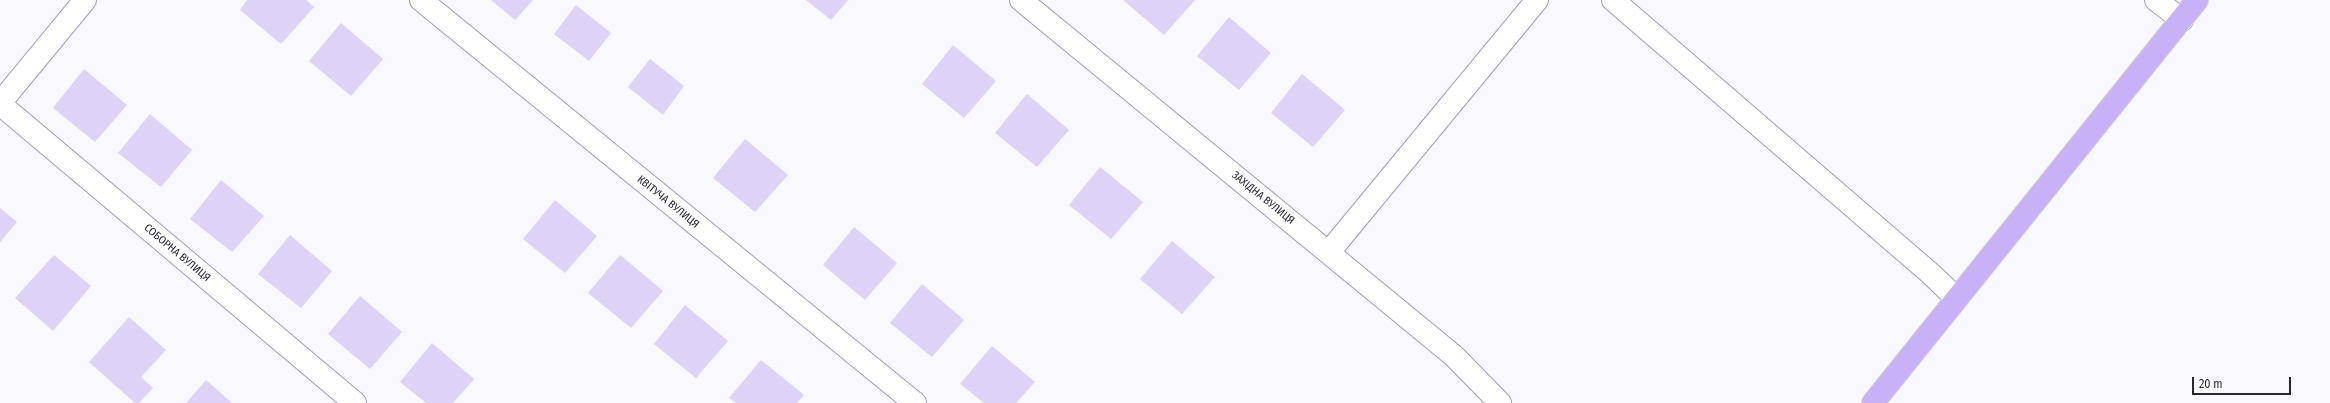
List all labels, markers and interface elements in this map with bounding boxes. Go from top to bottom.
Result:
street label: ЗАХІДНА ВУЛИЦЯ [1229,169,1297,227]
street label: КВІТУЧА ВУЛИЦЯ [634,173,702,231]
street label: СОБОРНА ВУЛИЦЯ [141,221,213,285]
scale bar [2194,369,2293,395]
text: 20 m [2199,377,2223,391]

